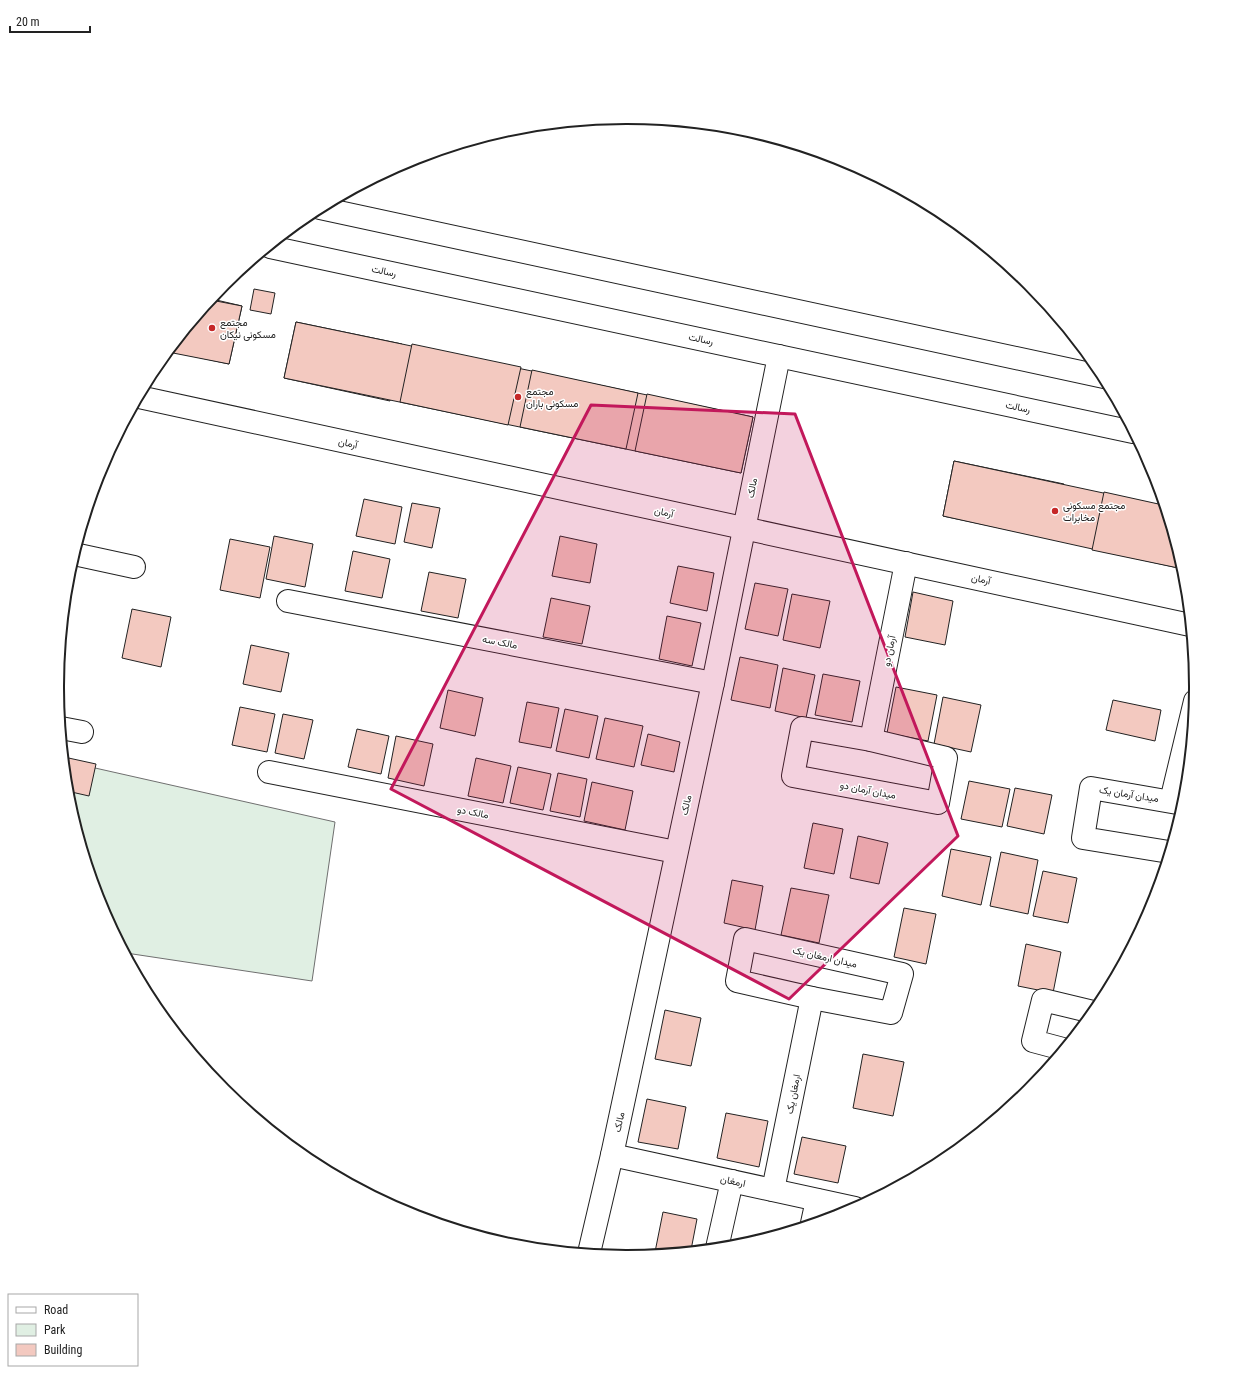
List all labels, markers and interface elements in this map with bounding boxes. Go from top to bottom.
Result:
scale bar [10,8,90,34]
text: 20 m [16,15,40,29]
street label: رسالت [370,263,398,280]
place label: مجتمع مسکونی نیکان [220,317,276,341]
marker: مجتمع مسکونی نیکان [207,323,217,333]
street label: رسالت [687,331,715,348]
place label: مجتمع مسکونی باران [526,386,578,410]
marker: مجتمع مسکونی باران [513,392,523,402]
street label: رسالت [1004,399,1032,416]
street label: آرمان [337,436,359,452]
street label: مالک [745,477,759,499]
place label: مجتمع مسکونی مخابرات [1063,500,1125,524]
street label: آرمان [653,505,675,521]
marker: مجتمع مسکونی مخابرات [1050,506,1060,516]
street label: آرمان [970,572,992,588]
street label: مالک سه [481,633,519,651]
street label: آرمان دو [881,634,898,668]
street label: میدان آرمان دو [839,779,897,802]
street label: میدان آرمان یک [1098,784,1160,805]
street label: مالک [679,794,693,816]
street label: مالک دو [456,804,490,821]
street label: میدان ارمغان یک [791,944,858,971]
street label: ارمغان یک [784,1073,803,1115]
street label: مالک [612,1111,626,1133]
street label: ارمغان [719,1173,747,1190]
legend [8,1294,138,1366]
text: Road [44,1303,68,1317]
text: Park [44,1323,66,1337]
text: Building [44,1343,82,1357]

